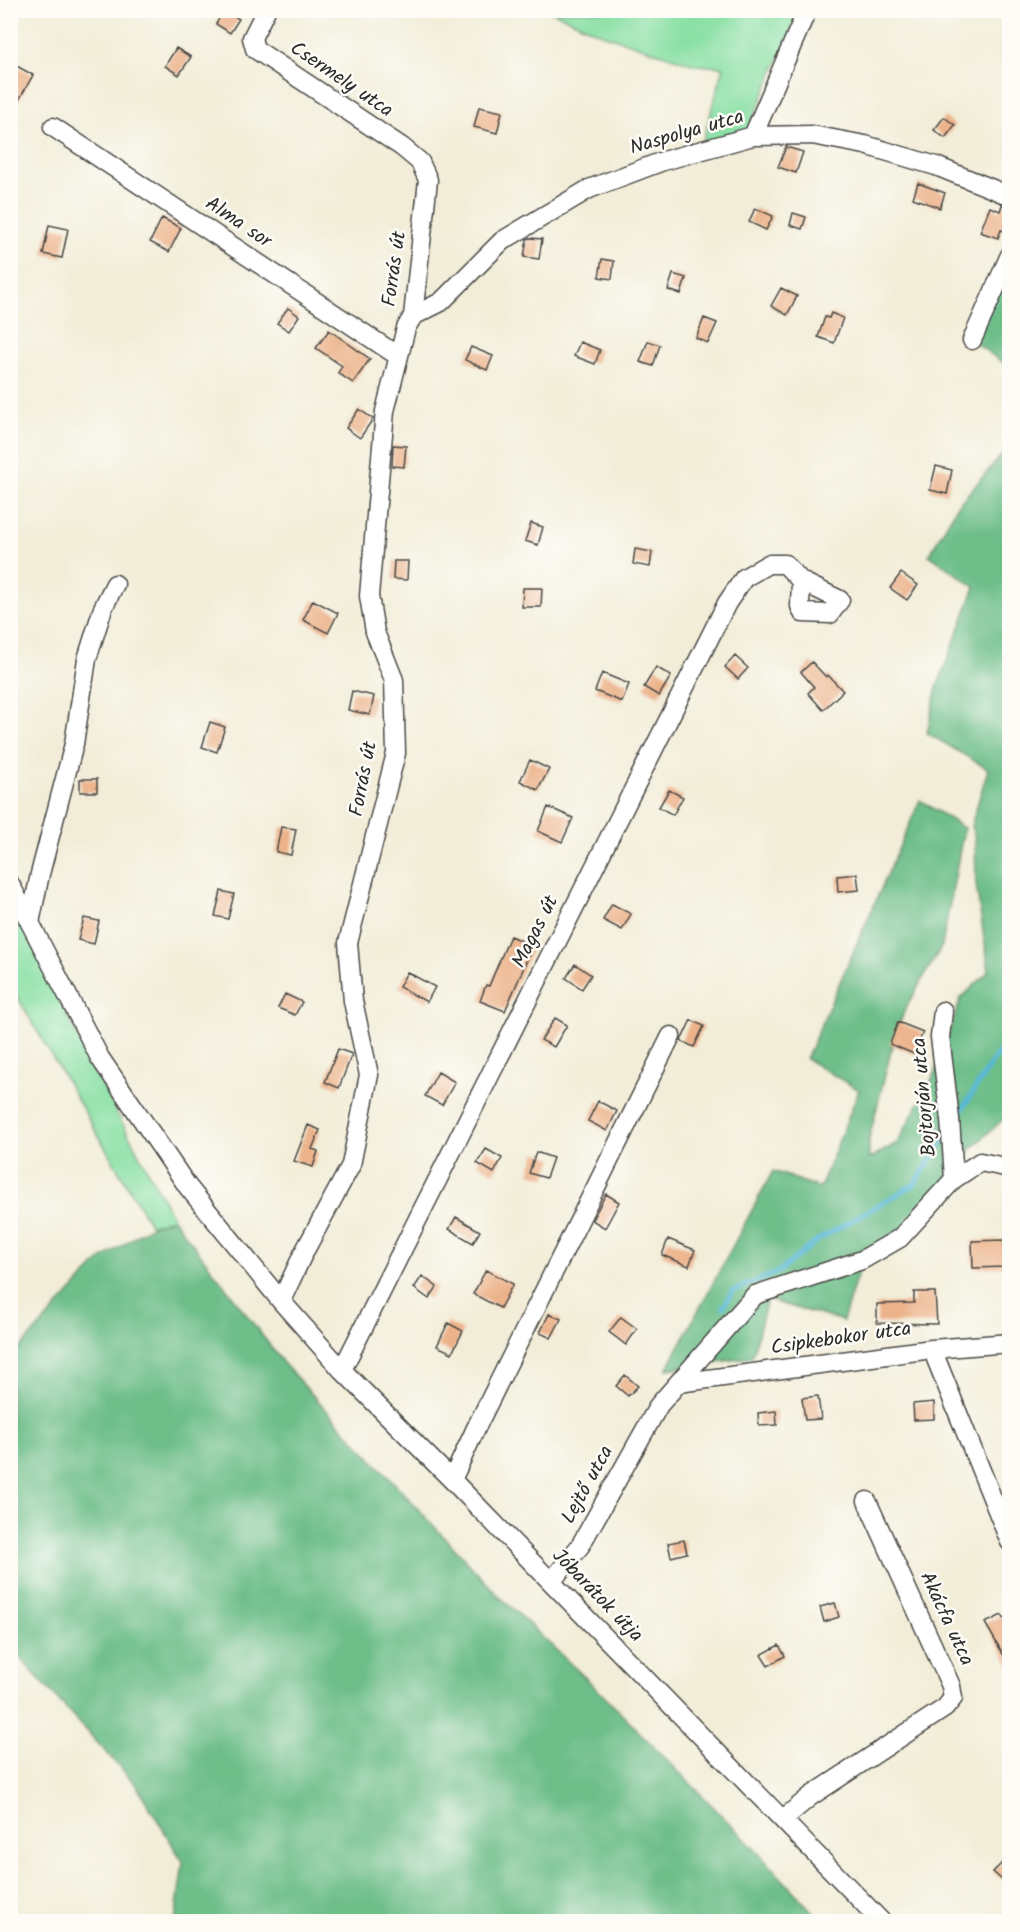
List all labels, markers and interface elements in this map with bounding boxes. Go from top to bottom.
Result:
street label: Csermely utca [283,33,399,127]
street label: Naspolya utca [626,101,748,165]
street label: Alma sor [198,189,279,258]
street label: Forrás út [374,229,416,309]
street label: Forrás út [341,738,387,819]
street label: Magas út [504,890,568,974]
street label: Bojtorján utca [904,1036,946,1158]
street label: Csipkebokor utca [769,1313,913,1365]
street label: Lejtő utca [553,1440,623,1530]
street label: Jóbarátok útja [544,1542,650,1650]
street label: Akácfa utca [910,1567,982,1671]

